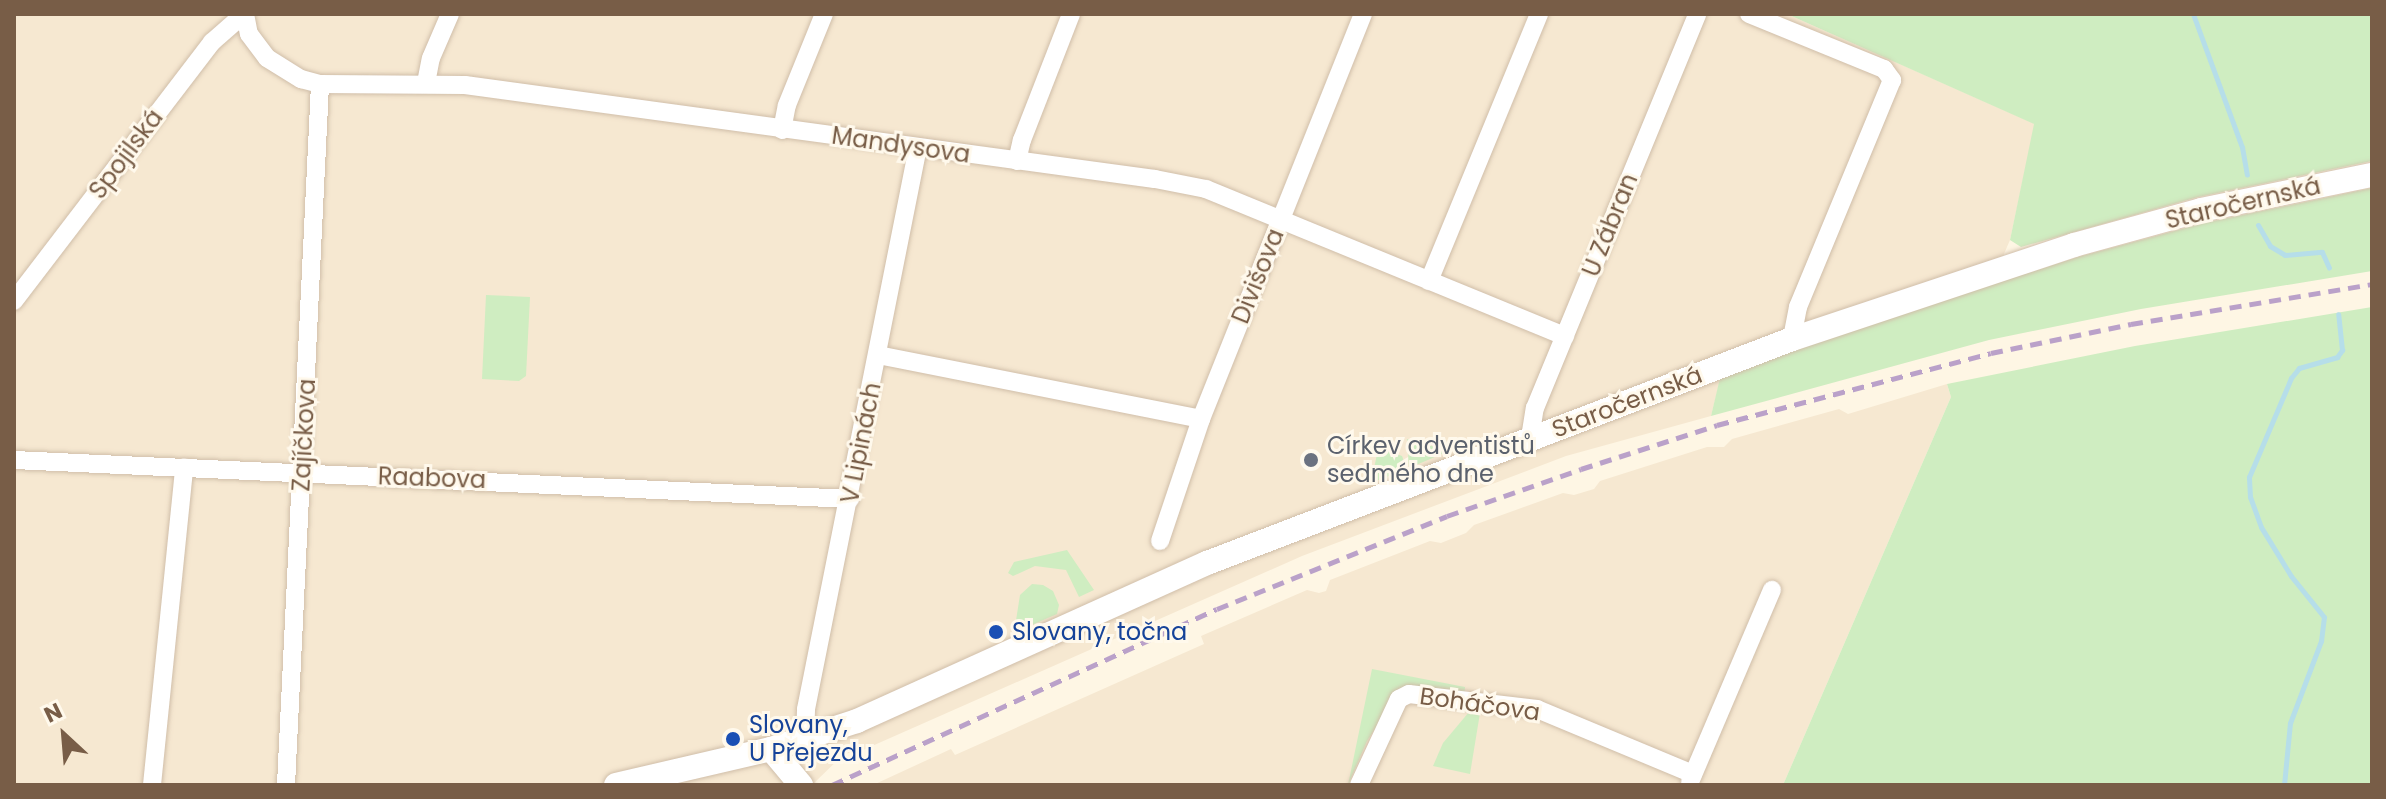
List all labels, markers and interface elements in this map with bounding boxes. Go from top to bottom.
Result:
street label: Spojilská [83,104,169,204]
street label: Mandysova [830,121,972,169]
street label: U Zábran [1576,169,1644,281]
street label: Staročernská [2163,171,2323,235]
street label: Divišova [1226,224,1290,328]
street label: Staročernská [1548,360,1706,444]
street label: Zajíčkova [287,378,321,492]
street label: V Lipinách [835,380,887,506]
place label: Církev adventistů sedmého dne [1327,432,1535,488]
marker: Církev adventistů sedmého dne [1302,451,1320,469]
street label: Raabova [377,462,487,494]
place label: Slovany, točna [1012,618,1187,646]
marker: Slovany, točna [987,623,1005,641]
street label: Boháčova [1418,681,1542,727]
north arrow [24,695,104,775]
text: N [39,695,67,731]
place label: Slovany, U Přejezdu [749,711,873,767]
marker: Slovany, U Přejezdu [724,730,742,748]

